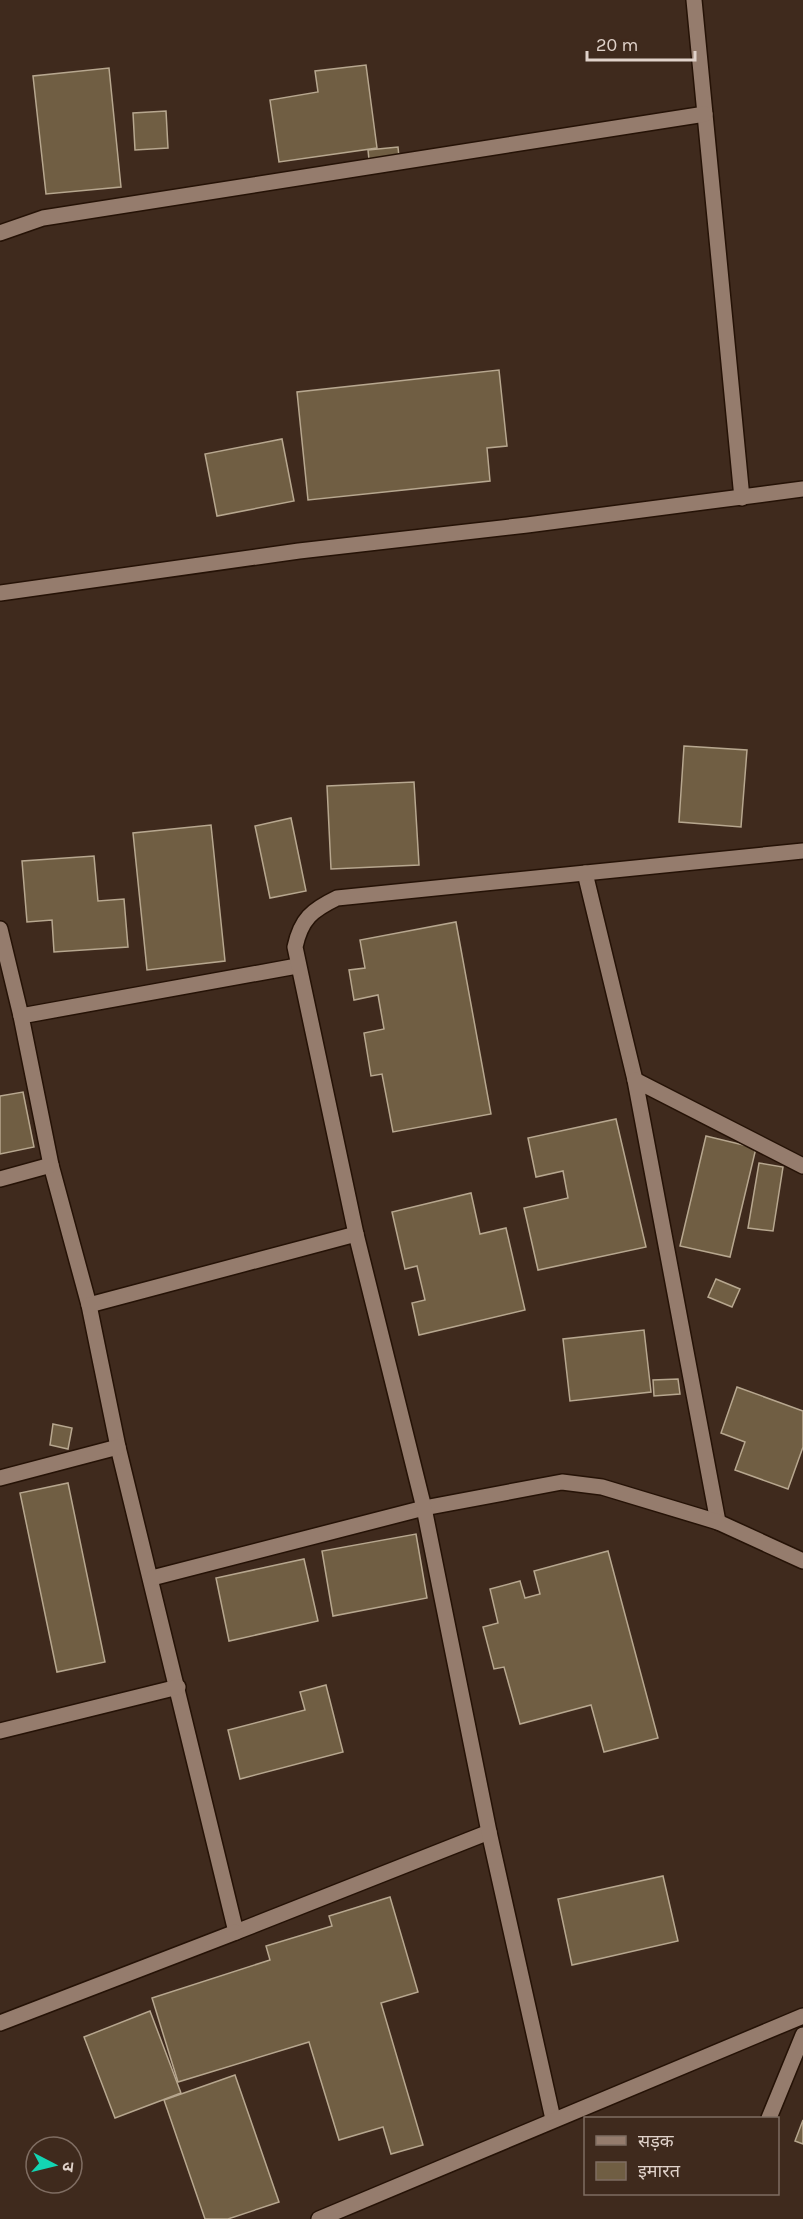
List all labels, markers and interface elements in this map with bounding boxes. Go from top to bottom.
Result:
scale bar [587,24,695,62]
text: 20 m [596,34,638,56]
legend [584,2117,779,2195]
text: सड़क [638,2130,675,2152]
north arrow [24,2135,84,2195]
text: इमारत [638,2160,681,2182]
text: उ [58,2161,78,2173]

